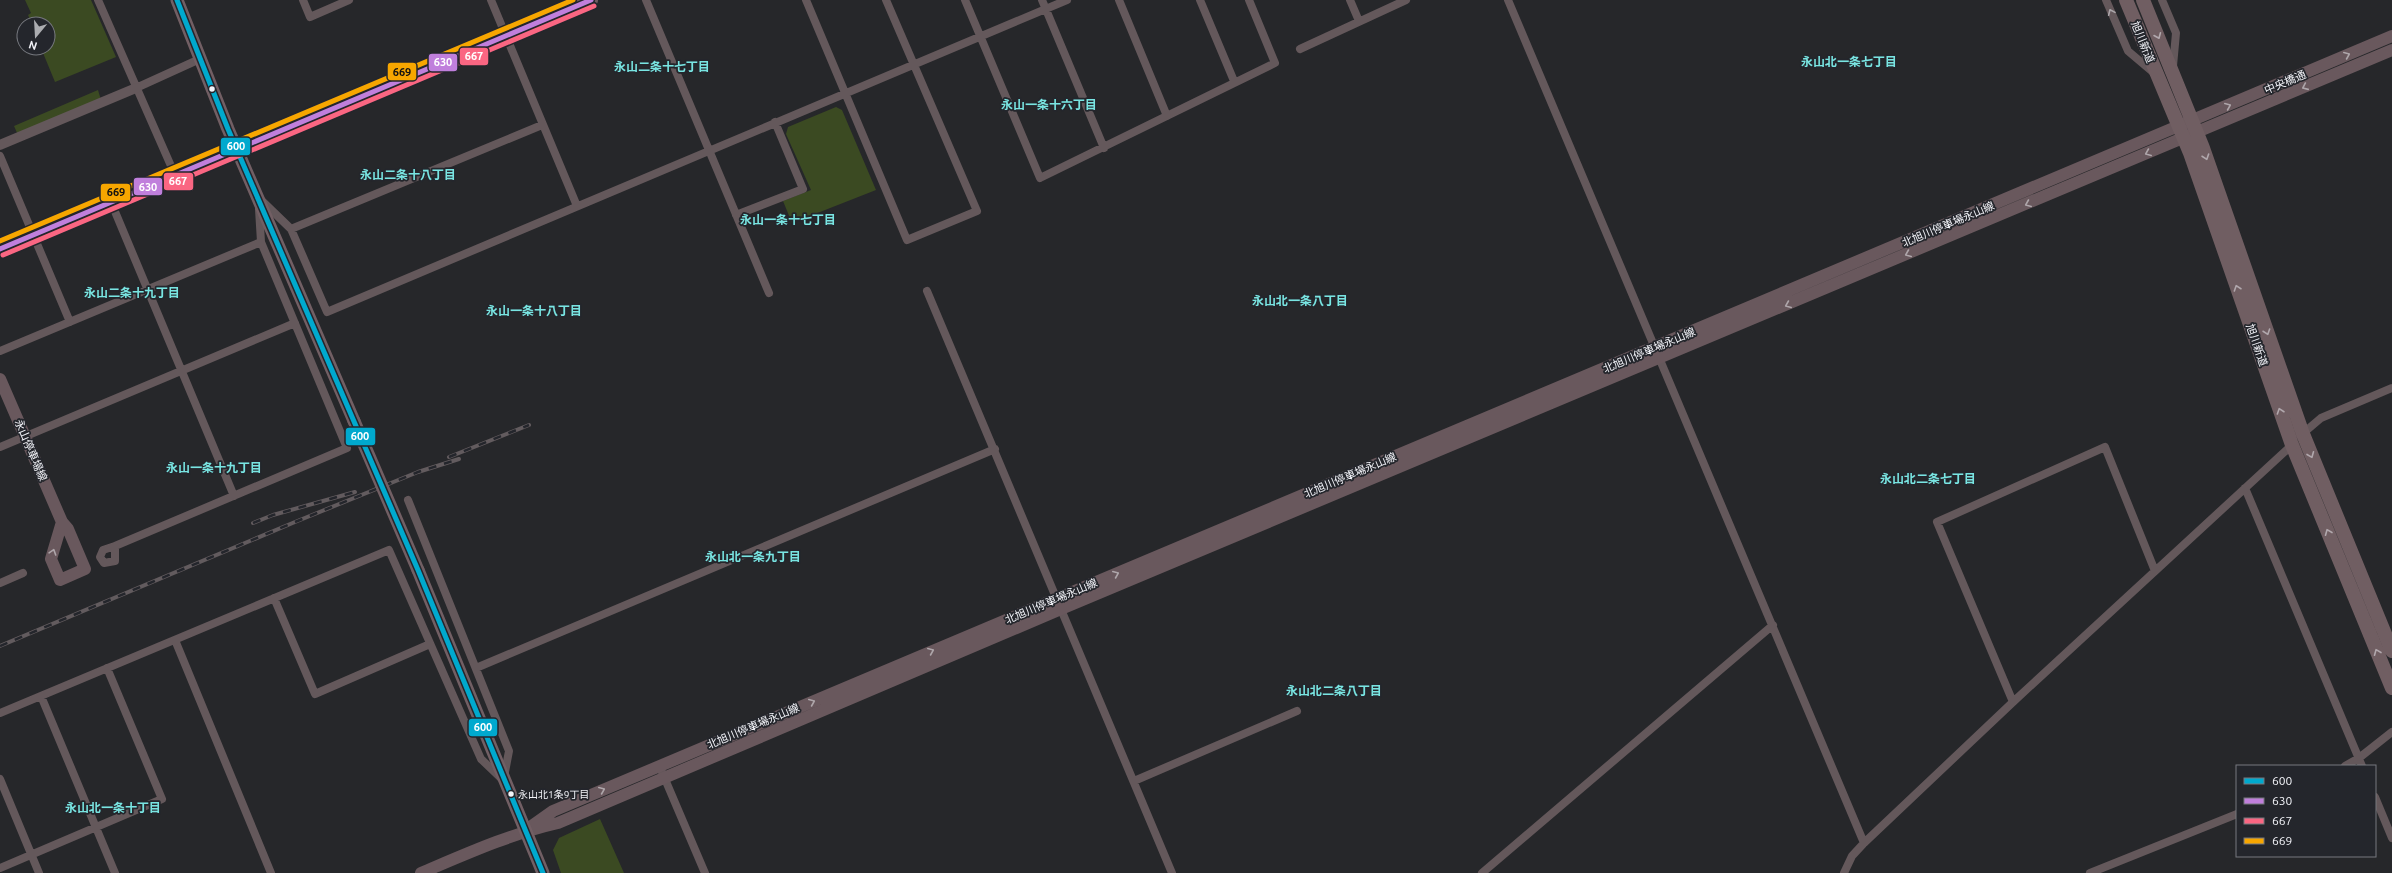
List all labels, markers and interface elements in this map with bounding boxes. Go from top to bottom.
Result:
one-way arrow [2108,9,2116,16]
north arrow [16,16,56,56]
street label: 旭川新道 [2129,19,2157,65]
one-way arrow [2153,32,2161,39]
text: N [27,39,39,52]
line badge: 667 [459,47,489,66]
text: 667 [465,50,483,62]
one-way arrow [2344,52,2351,60]
line badge: 630 [428,53,458,72]
district label: 永山北一条七丁目 [1801,55,1897,68]
text: 630 [434,56,452,68]
district label: 永山二条十七丁目 [614,60,710,73]
line badge: 669 [387,62,417,81]
text: 669 [393,66,411,78]
street label: 中央橋通 [2262,68,2308,96]
one-way arrow [2301,83,2308,91]
unlabelled marker [207,84,217,94]
district label: 永山一条十六丁目 [1001,98,1097,111]
one-way arrow [2223,103,2231,111]
line badge: 600 [220,137,251,156]
text: 600 [227,140,245,152]
one-way arrow [2144,149,2151,157]
one-way arrow [2201,153,2210,160]
district label: 永山二条十八丁目 [360,168,456,181]
line badge: 667 [163,172,194,191]
text: 667 [169,175,187,187]
line badge: 630 [133,177,163,196]
text: 630 [139,181,157,193]
line badge: 669 [100,183,131,202]
text: 669 [107,186,125,198]
street label: 北旭川停車場永山線 [1900,199,1996,249]
one-way arrow [2025,199,2033,207]
district label: 永山一条十七丁目 [740,213,836,226]
one-way arrow [1905,250,1912,258]
one-way arrow [2234,285,2242,292]
district label: 永山二条十九丁目 [84,286,180,299]
district label: 永山北一条八丁目 [1252,294,1348,307]
one-way arrow [1785,300,1792,308]
district label: 永山一条十八丁目 [486,304,582,317]
street label: 旭川新道 [2244,322,2270,368]
street label: 北旭川停車場永山線 [1601,325,1697,375]
one-way arrow [2263,329,2271,336]
one-way arrow [2277,408,2285,415]
street label: 永山停車場線 [13,417,49,483]
line badge: 600 [345,427,376,446]
text: 600 [351,430,369,442]
street label: 北旭川停車場永山線 [1302,450,1398,500]
one-way arrow [2307,451,2315,458]
district label: 永山一条十九丁目 [166,461,262,474]
district label: 永山北二条七丁目 [1880,472,1976,485]
one-way arrow [2325,528,2333,536]
one-way arrow [48,548,57,555]
district label: 永山北一条九丁目 [705,550,801,563]
one-way arrow [1112,570,1119,578]
street label: 北旭川停車場永山線 [1003,576,1099,626]
one-way arrow [927,648,935,656]
one-way arrow [2374,649,2382,656]
district label: 永山北二条八丁目 [1286,684,1382,697]
one-way arrow [808,698,815,706]
street label: 北旭川停車場永山線 [705,701,801,751]
line badge: 600 [468,718,498,737]
text: 600 [474,721,492,733]
legend [2236,765,2376,857]
text: 600 [2272,774,2293,787]
one-way arrow [597,787,605,795]
marker: 永山北1条9丁目 [506,789,516,799]
place label: 永山北1条9丁目 [518,789,589,800]
text: 630 [2272,794,2293,807]
district label: 永山北一条十丁目 [65,801,161,814]
text: 667 [2272,814,2292,827]
text: 669 [2272,834,2292,847]

